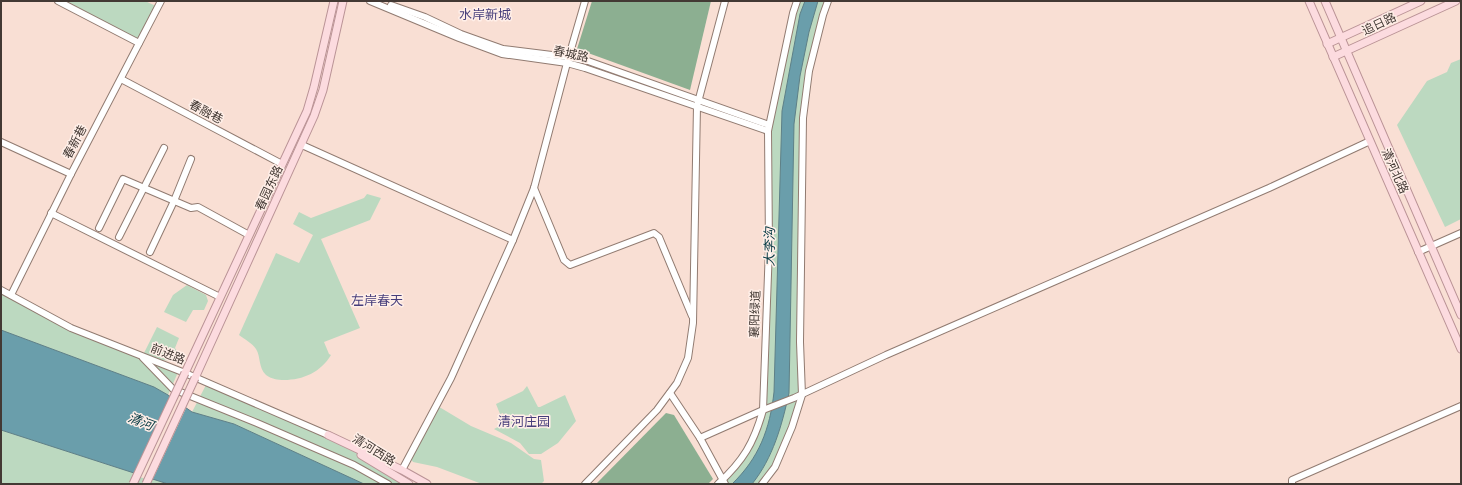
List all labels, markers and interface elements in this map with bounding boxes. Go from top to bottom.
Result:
district label: 水岸新城 [459,6,511,23]
street label: 追日路 [1359,9,1399,39]
street label: 春城路 [552,42,590,66]
street label: 春融巷 [186,96,226,128]
street label: 春新巷 [59,122,91,162]
street label: 清河北路 [1378,146,1412,196]
street label: 春园东路 [252,163,286,213]
water label: 大李沟 [761,225,778,267]
street label: 襄阳绿道 [746,290,764,338]
district label: 左岸春天 [351,292,403,309]
street label: 前进路 [148,340,188,368]
water label: 清河 [126,409,159,435]
district label: 清河庄园 [498,413,550,430]
street label: 清河西路 [349,430,399,470]

